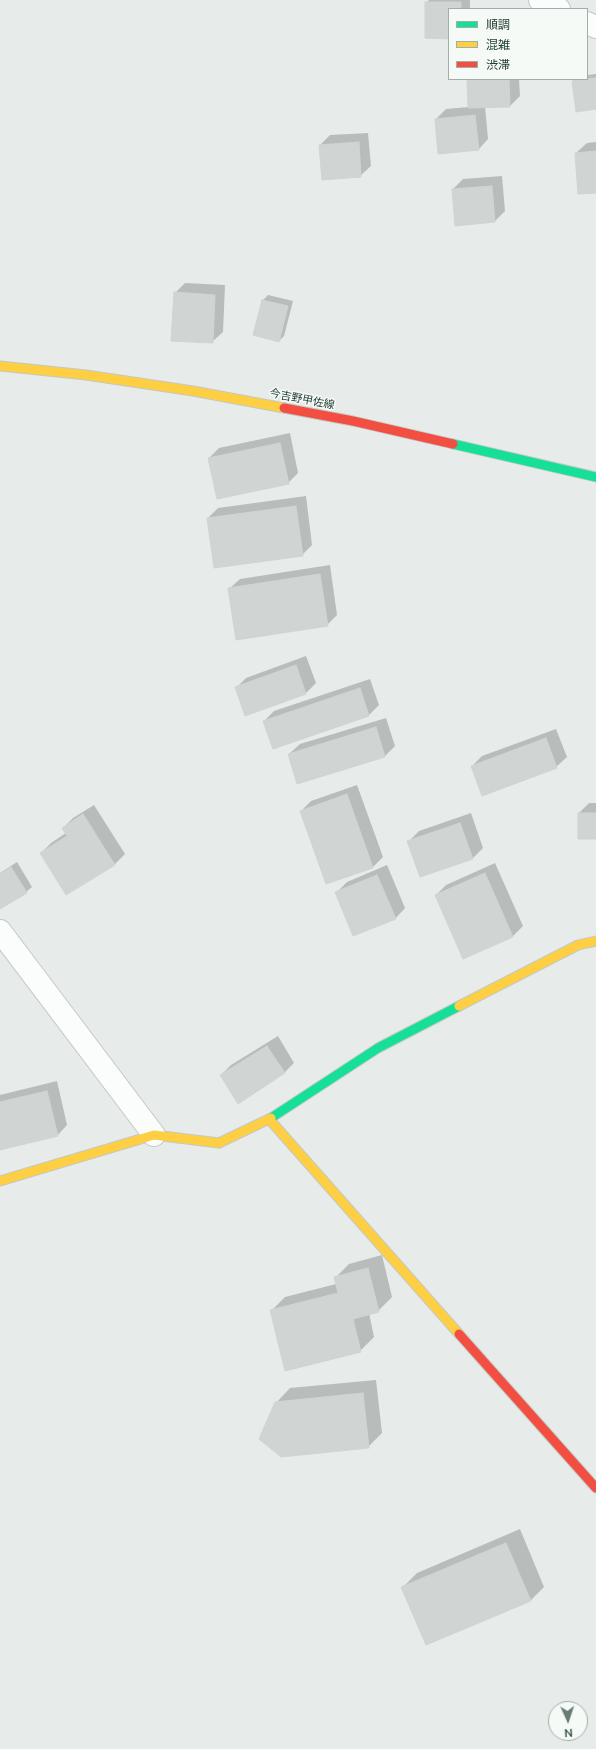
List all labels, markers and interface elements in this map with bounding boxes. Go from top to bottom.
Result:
legend [448,8,588,80]
text: 順調 [486,17,510,33]
text: 混雑 [486,37,510,53]
text: 渋滞 [486,57,510,73]
street label: 今吉野甲佐線 [268,387,336,413]
north arrow [548,1701,588,1741]
text: N [564,1725,573,1740]

